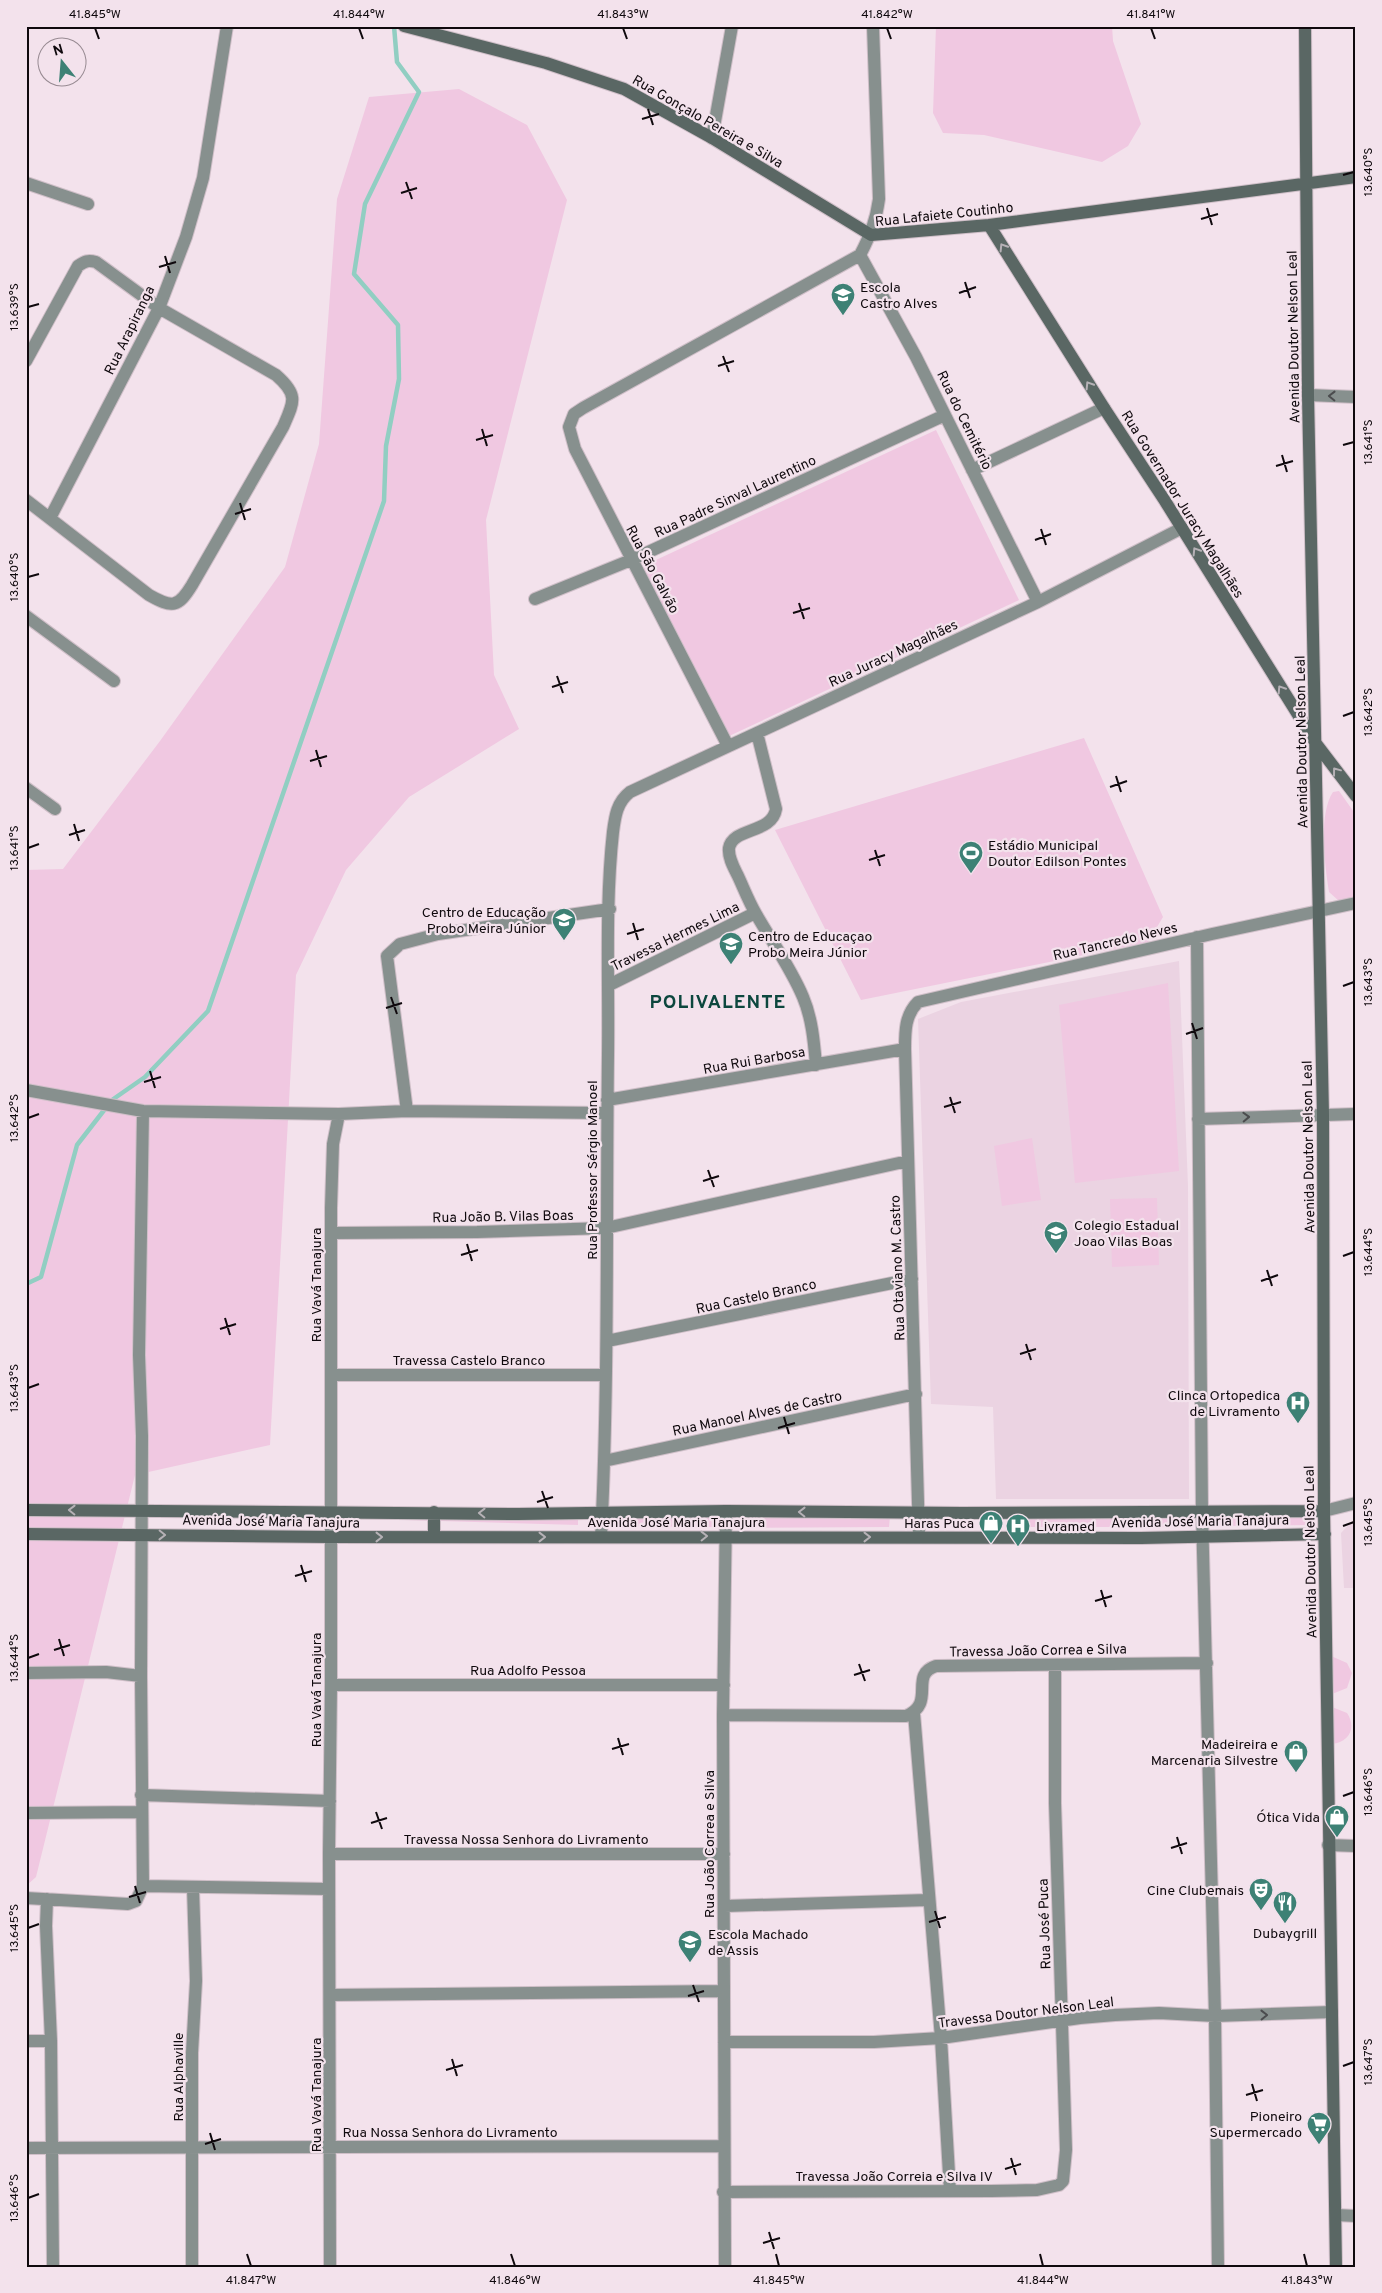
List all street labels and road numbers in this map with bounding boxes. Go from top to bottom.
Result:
street label: Rua Gonçalo Pereira e Silva [629,72,786,173]
street label: Rua Lafaiete Coutinho [874,200,1014,231]
street label: Avenida Doutor Nelson Leal [1284,250,1305,424]
street label: Rua Arapiranga [101,283,159,378]
street label: Rua do Cemitério [932,368,995,473]
street label: Rua Governador Juracy Magalhães [1117,408,1247,602]
street label: Rua Padre Sinval Laurentino [652,452,819,542]
street label: Rua São Galvão [621,523,682,617]
street label: Rua Juracy Magalhães [826,617,961,692]
street label: Avenida Doutor Nelson Leal [1292,655,1313,829]
street label: Travessa Hermes Lima [609,899,743,976]
street label: Rua Tancredo Neves [1051,920,1179,965]
street label: Rua Rui Barbosa [702,1044,807,1079]
street label: Avenida Doutor Nelson Leal [1299,1060,1320,1234]
street label: Rua Professor Sérgio Manoel [585,1080,602,1260]
street label: Rua Otaviano M. Castro [887,1195,910,1341]
street label: Rua João B. Vilas Boas [432,1208,574,1227]
street label: Rua Vavá Tanajura [309,1228,326,1342]
street label: Rua Castelo Branco [694,1276,818,1319]
street label: Travessa Castelo Branco [393,1353,546,1370]
street label: Rua Manoel Alves de Castro [671,1388,844,1441]
street label: Avenida Doutor Nelson Leal [1301,1465,1322,1639]
street label: Avenida José Maria Tanajura [182,1512,360,1533]
street label: Avenida José Maria Tanajura [1111,1512,1289,1533]
street label: Avenida José Maria Tanajura [587,1515,765,1532]
street label: Rua Vavá Tanajura [309,1633,326,1747]
street label: Travessa João Correa e Silva [949,1641,1127,1662]
street label: Rua Adolfo Pessoa [470,1663,586,1680]
street label: Rua João Correa e Silva [702,1770,719,1918]
street label: Travessa Nossa Senhora do Livramento [404,1832,649,1849]
street label: Rua José Puca [1035,1878,1056,1970]
street label: Travessa Doutor Nelson Leal [937,1994,1115,2033]
street label: Rua Alphaville [171,2032,188,2122]
street label: Rua Vavá Tanajura [309,2038,326,2152]
street label: Rua Nossa Senhora do Livramento [342,2125,558,2142]
street label: Travessa João Correia e Silva IV [795,2169,993,2186]

